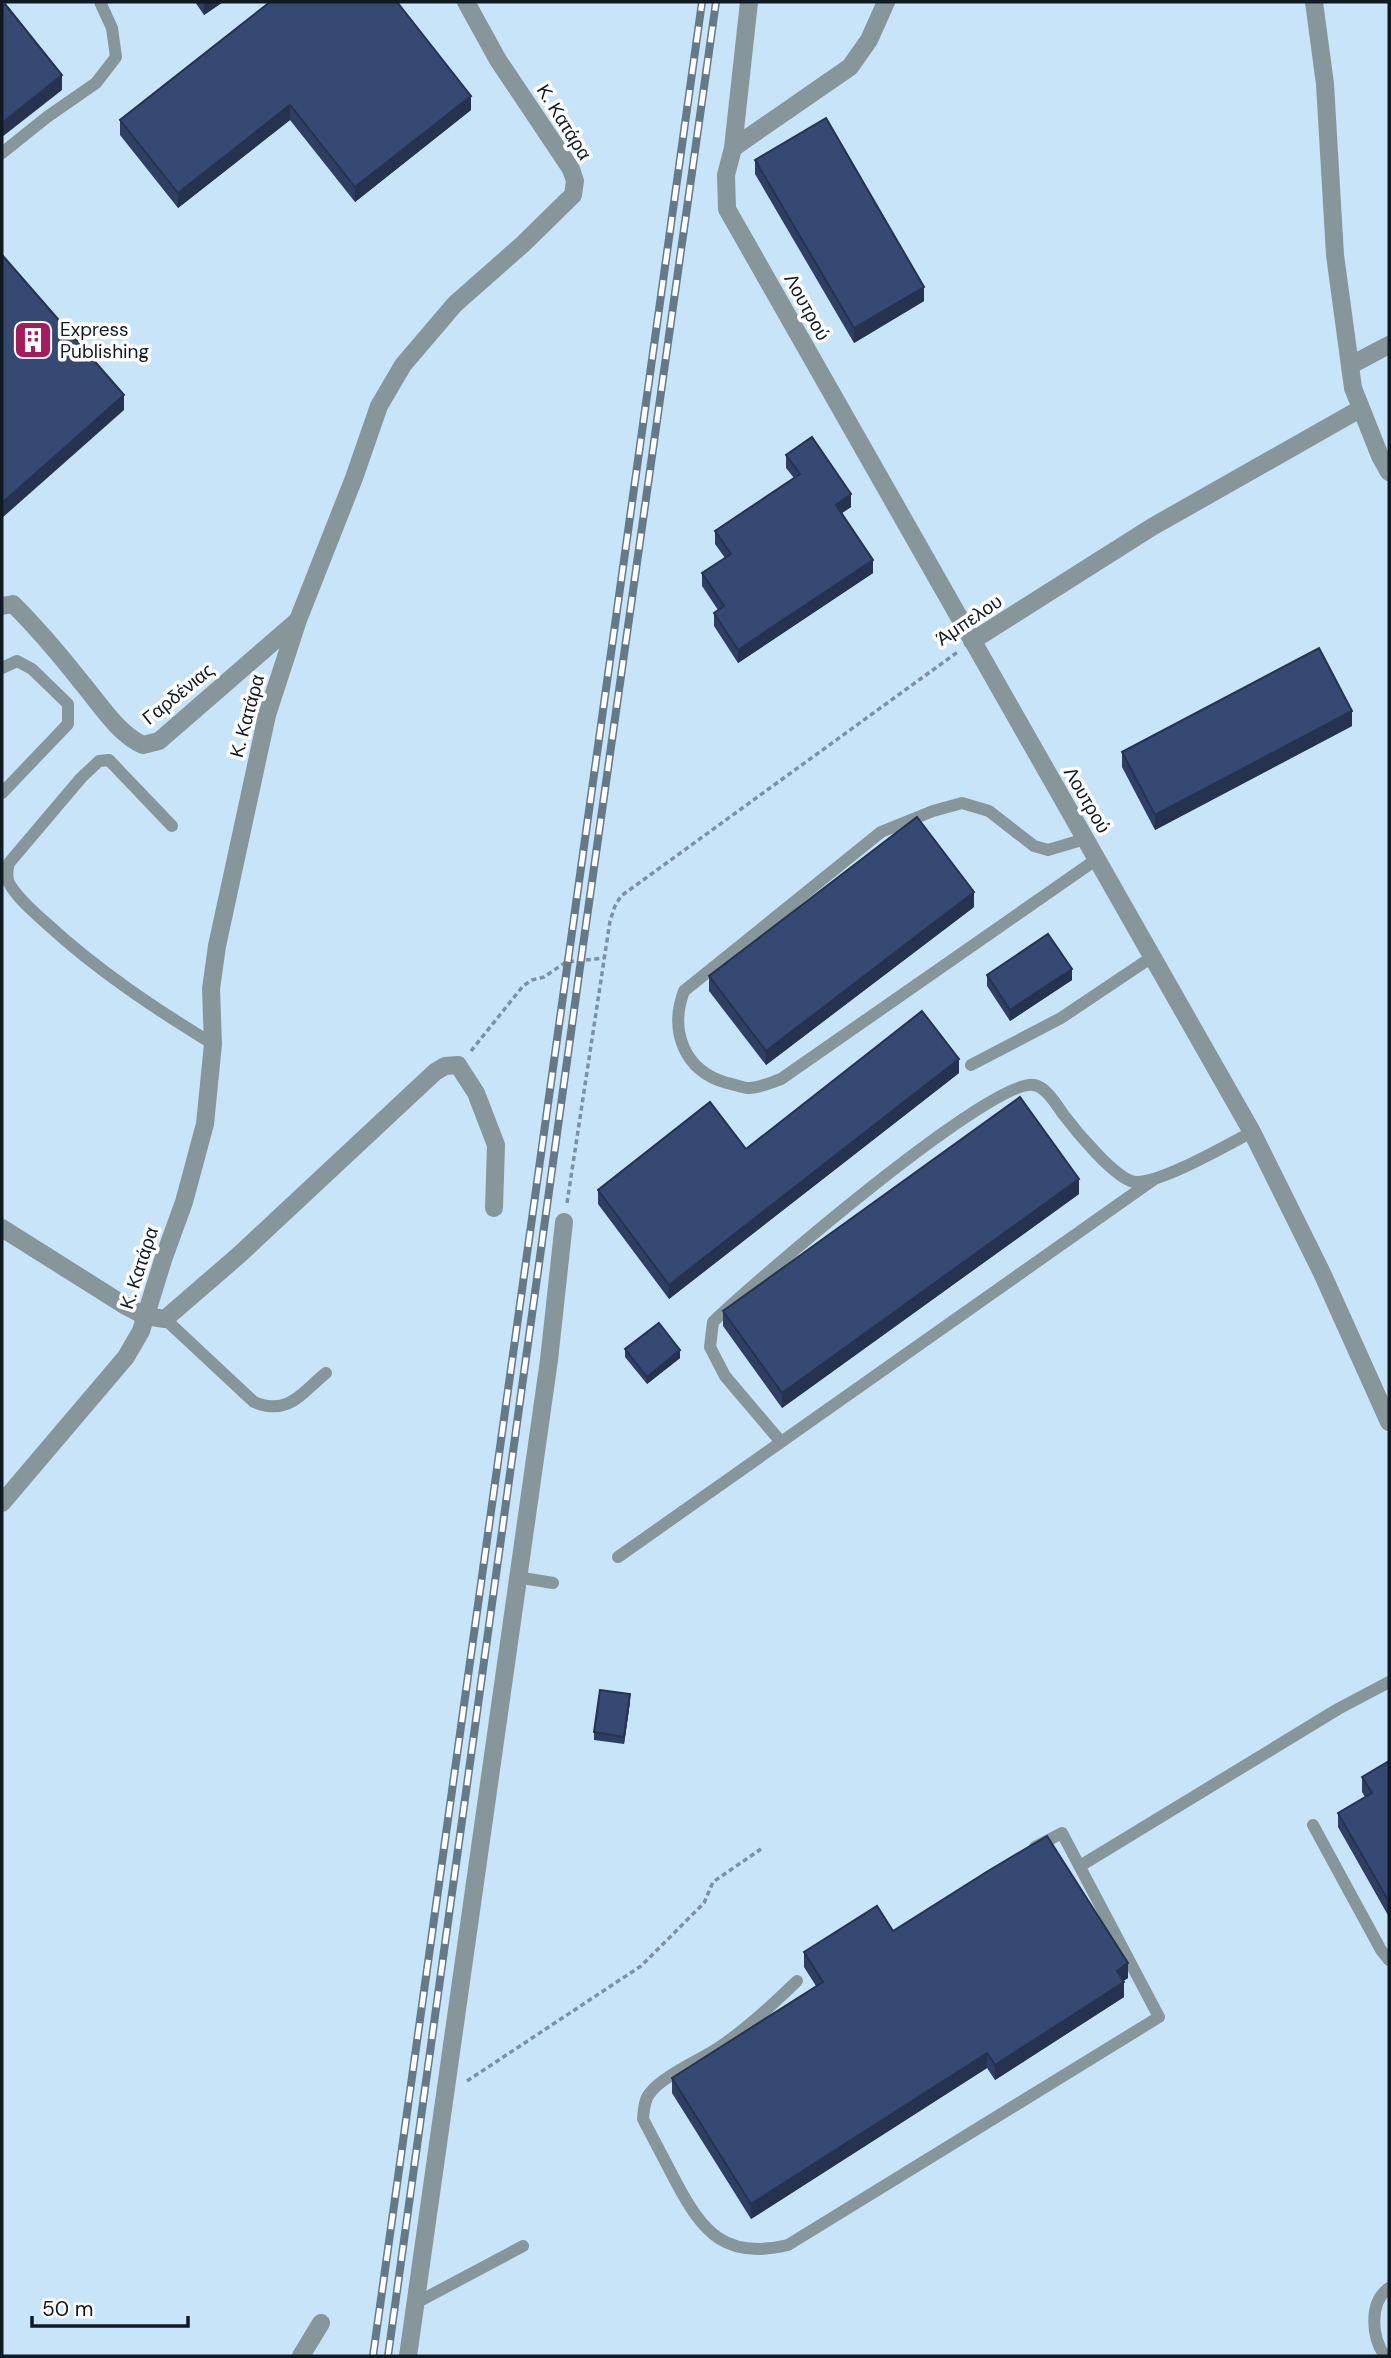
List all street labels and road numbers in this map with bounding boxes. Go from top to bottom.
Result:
street label: Κ. Κατάρα [531,79,597,165]
street label: Λουτρού [778,269,836,345]
street label: Άμπελου [931,589,1007,651]
street label: Γαρδένιας [137,657,219,731]
street label: Κ. Κατάρα [224,672,270,760]
street label: Λουτρού [1058,762,1116,838]
street label: Κ. Κατάρα [114,1224,164,1312]

